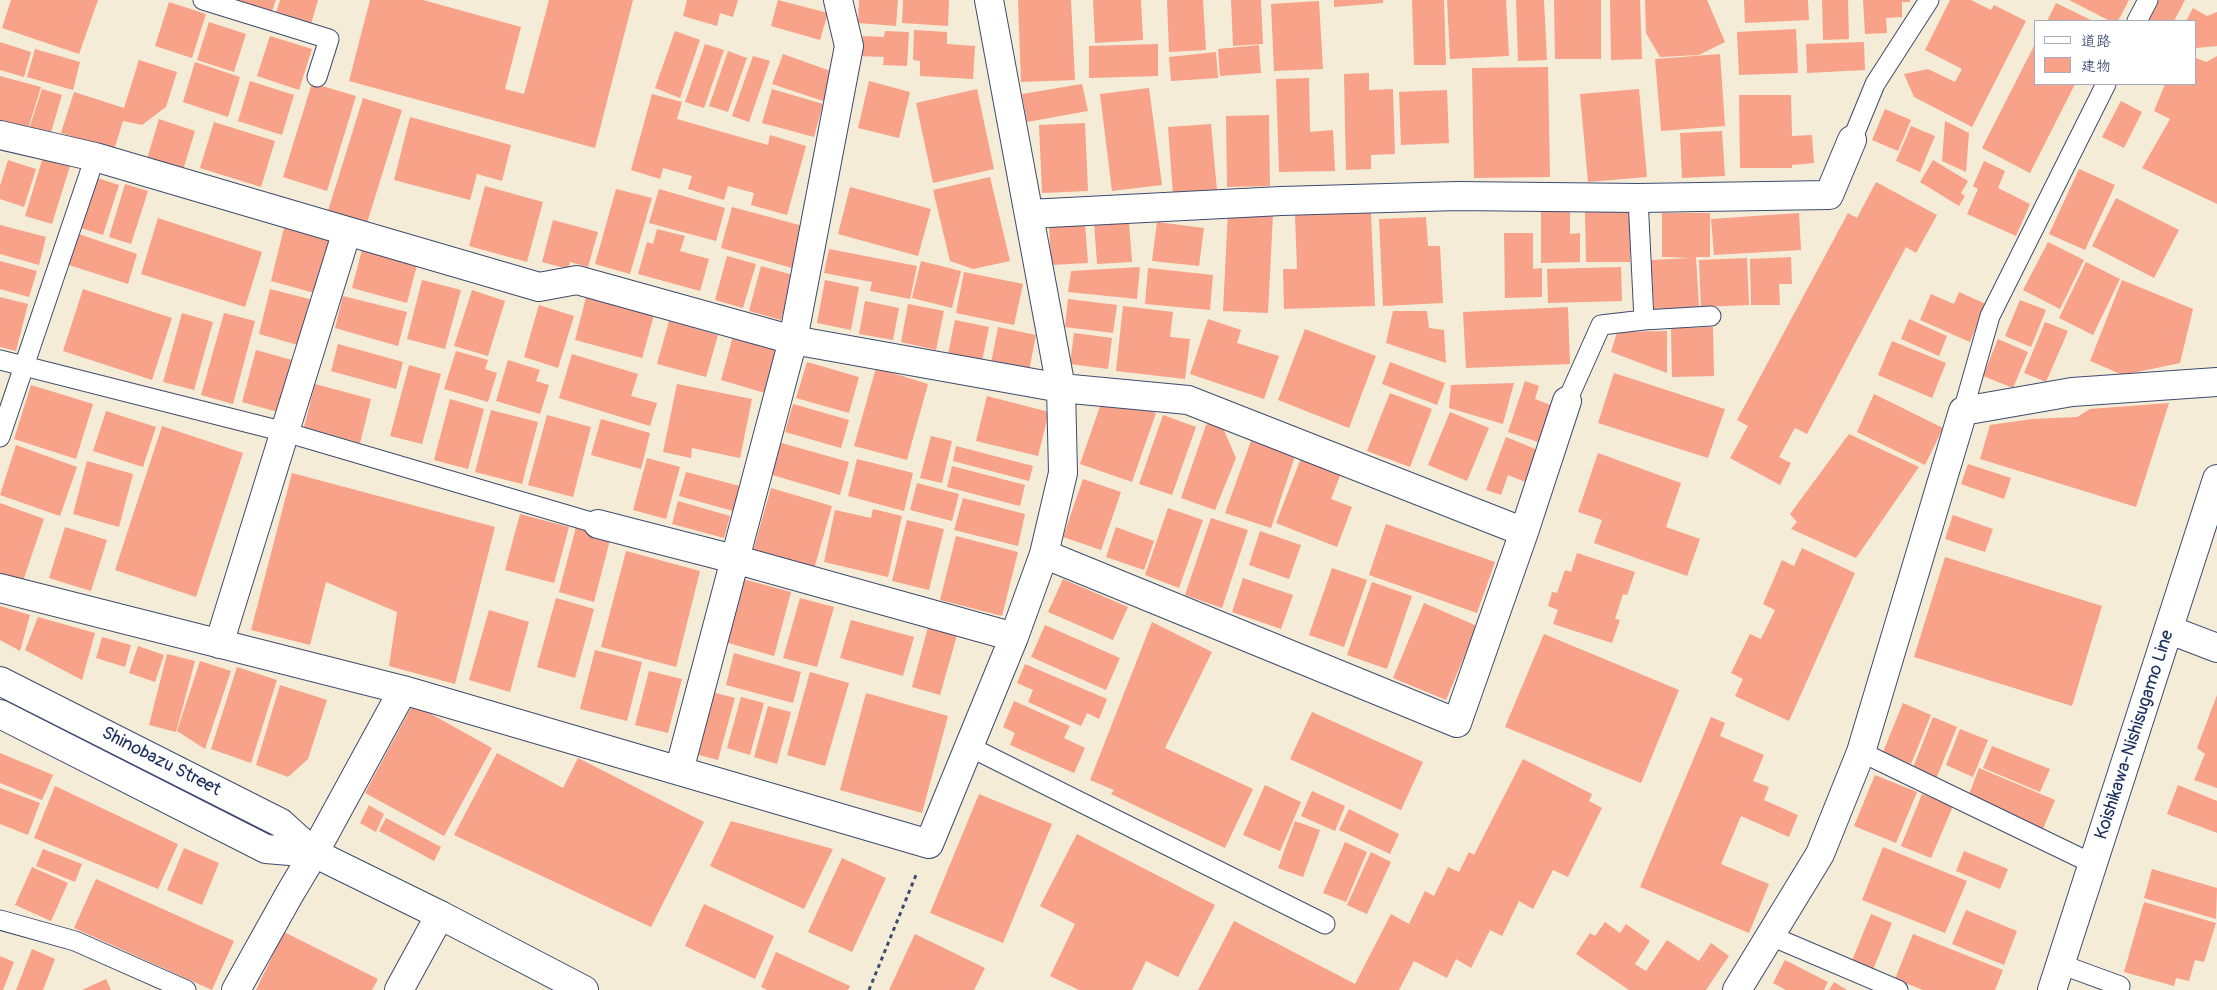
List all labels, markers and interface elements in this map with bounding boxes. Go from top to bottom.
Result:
legend [2034,20,2197,85]
text: 道路 [2081,32,2111,51]
text: 建物 [2081,57,2111,76]
street label: Koishikawa-Nishisugamo Line [2091,628,2179,842]
street label: Shinobazu Street [98,723,224,801]

